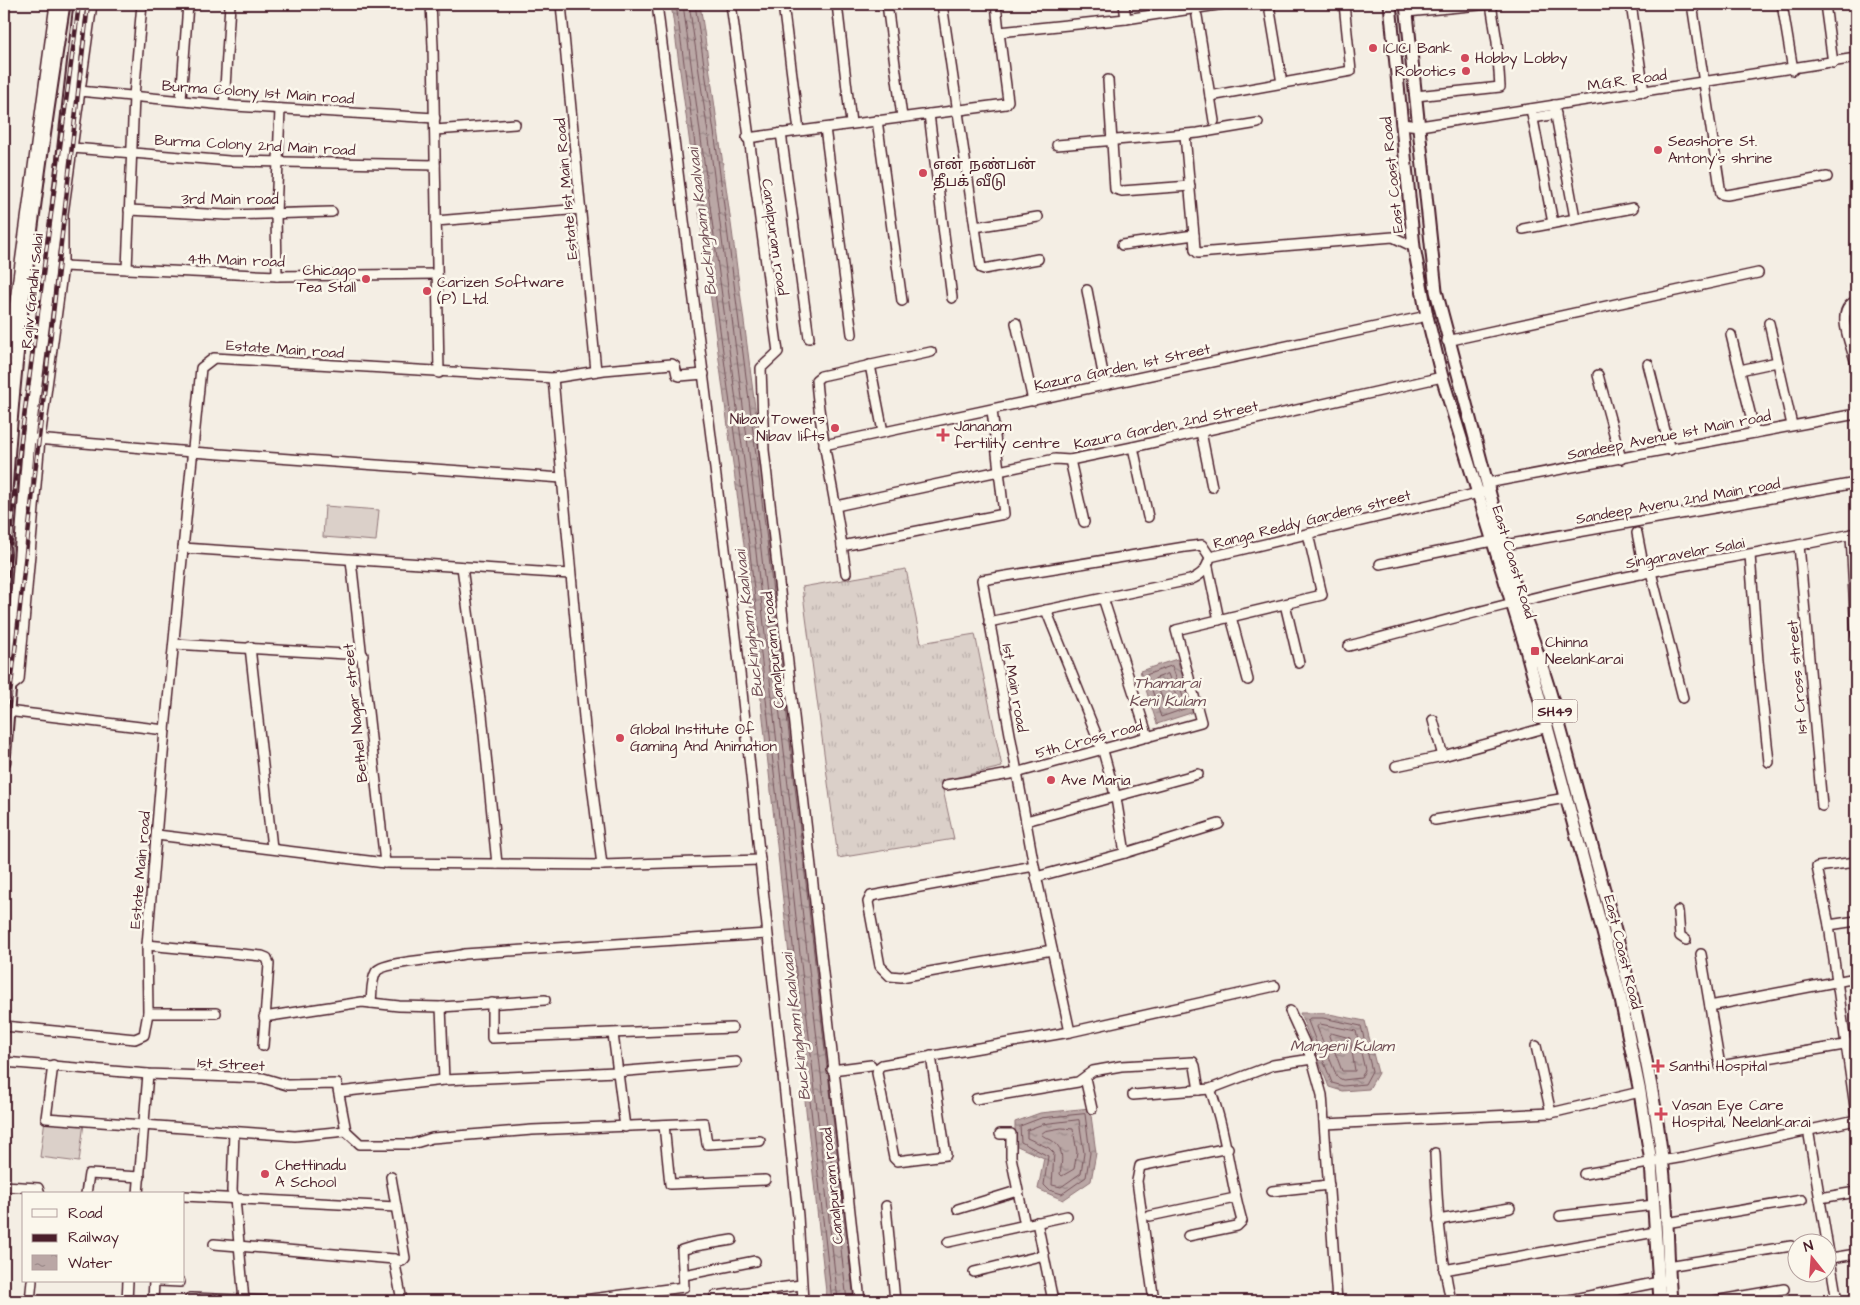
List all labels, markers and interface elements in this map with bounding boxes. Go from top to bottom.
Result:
place label: ICICI Bank [1383,38,1452,59]
marker: ICICI Bank [1367,42,1379,54]
place label: Hobby Lobby [1475,48,1568,70]
marker: Hobby Lobby [1459,52,1471,64]
place label: Robotics [1395,61,1456,82]
street label: M.G.R. Road [1586,64,1669,96]
marker: Robotics [1460,65,1472,77]
street label: Burma Colony 1st Main road [161,75,355,111]
street label: East Coast Road [1376,115,1409,234]
street label: Estate 1st Main Road [550,117,583,261]
street label: Burma Colony 2nd Main road [154,130,356,162]
place label: Seashore St. Antony's shrine [1668,131,1772,170]
water label: Buckingham Kaalvaai [682,144,723,297]
marker: Seashore St. Antony's shrine [1652,144,1664,156]
place label: என் நண்பன் தீபக் வீடு [933,154,1036,192]
marker: என் நண்பன் தீபக் வீடு [917,167,929,179]
street label: Canalpuram road [756,178,793,297]
street label: 3rd Main road [181,189,279,210]
street label: Rajiv Gandhi Salai [16,232,49,350]
street label: 4th Main road [187,248,285,273]
place label: Chicago Tea Stall [297,260,357,298]
place label: Carizen Software (P) Ltd. [437,272,564,310]
marker: Chicago Tea Stall [360,273,372,285]
marker: Carizen Software (P) Ltd. [421,285,433,297]
street label: Estate Main road [225,335,345,364]
street label: Kazura Garden, 1st Street [1032,339,1212,396]
street label: Kazura Garden, 2nd Street [1072,396,1260,455]
street label: Sandeep Avenue 1st Main road [1565,405,1773,466]
place label: Nibav Towers - Nibav lifts [730,409,825,447]
place label: Jananam fertility centre [954,416,1060,455]
marker: Nibav Towers - Nibav lifts [829,422,841,434]
marker: Jananam fertility centre [936,428,950,442]
street label: Sandeep Avenu 2nd Main road [1574,473,1782,530]
street label: Ranga Reddy Gardens street [1211,485,1413,555]
street label: East Coast Road [1486,503,1541,621]
street label: Singaravelar Salai [1624,533,1747,575]
water label: Buckingham Kaalvaai [729,546,770,699]
street label: Canalpuram road [757,590,790,709]
street label: 1st Cross street [1782,619,1813,735]
place label: Chinna Neelankarai [1545,632,1624,670]
street label: Bethel Nagar street [338,642,374,783]
street label: 1st Main road [996,642,1033,734]
marker: Chinna Neelankarai [1529,645,1541,657]
water label: Thamarai Keni Kulam [1129,672,1207,712]
road number: SH49 [1532,699,1578,722]
street label: 5th Cross road [1033,715,1146,764]
place label: Global Institute Of Gaming And Animation [630,719,777,758]
marker: Global Institute Of Gaming And Animation [614,732,626,744]
place label: Ave Maria [1061,770,1131,791]
marker: Ave Maria [1045,774,1057,786]
street label: Estate Main road [125,810,156,930]
street label: East Coast Road [1598,893,1647,1012]
water label: Buckingham Kaalvaai [776,949,817,1102]
water label: Mangeni Kulam [1290,1035,1396,1058]
street label: 1st Street [197,1052,265,1077]
place label: Santhi Hospital [1669,1056,1767,1077]
marker: Santhi Hospital [1651,1059,1665,1073]
place label: Vasan Eye Care Hospital, Neelankarai [1672,1095,1811,1133]
marker: Vasan Eye Care Hospital, Neelankarai [1654,1107,1668,1121]
street label: Canalpuram road [816,1126,849,1245]
place label: Chettinadu A School [275,1155,346,1193]
marker: Chettinadu A School [259,1168,271,1180]
legend [22,1192,185,1282]
text: Road [68,1203,103,1224]
text: Railway [68,1227,119,1249]
north arrow [1788,1232,1838,1282]
text: N [1801,1236,1816,1257]
text: Water [68,1253,112,1274]

